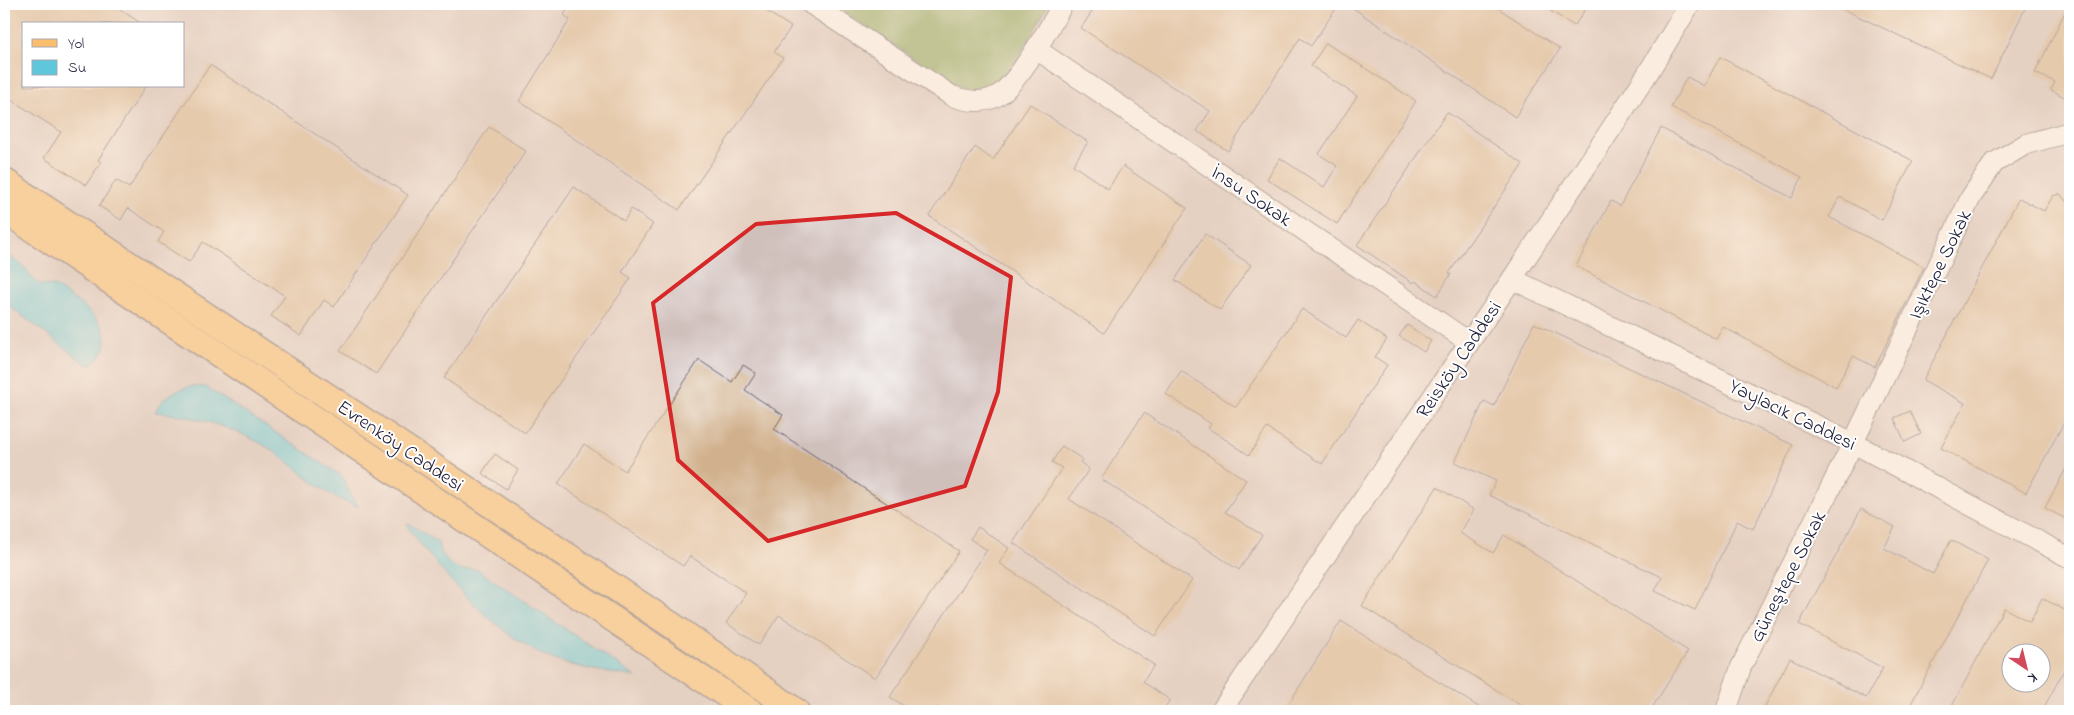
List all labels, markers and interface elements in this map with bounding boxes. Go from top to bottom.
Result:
legend [22,22,185,88]
text: Yol [68,33,84,55]
text: Su [68,57,86,79]
street label: İnsu Sokak [1204,159,1297,235]
street label: Işıktepe Sokak [1902,205,1980,325]
street label: Reisköy Caddesi [1410,296,1510,425]
street label: Yaylacık Caddesi [1723,373,1861,460]
street label: Evrenköy Caddesi [331,394,469,500]
street label: Güneştepe Sokak [1744,506,1835,648]
north arrow [2002,642,2052,692]
text: K [2023,667,2041,689]

